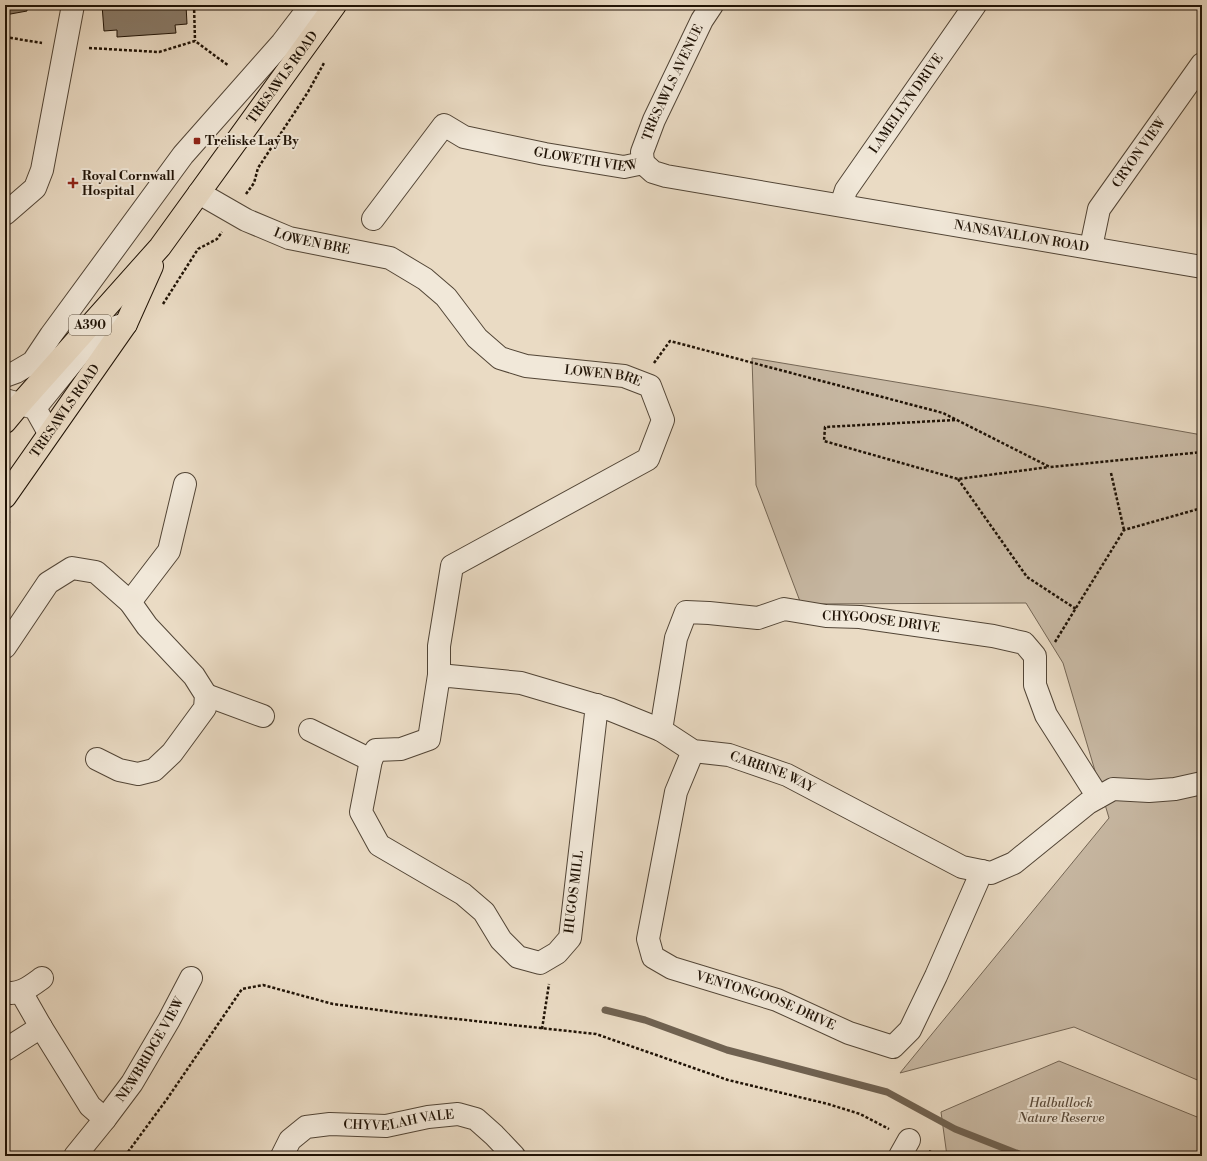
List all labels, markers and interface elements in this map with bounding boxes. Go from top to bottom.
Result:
street label: TRESAWLS AVENUE [639,22,707,143]
street label: TRESAWLS ROAD [244,28,321,127]
street label: LAMELLYN DRIVE [866,51,947,157]
street label: CRYON VIEW [1109,113,1170,191]
place label: Treliske Lay By [205,133,299,149]
marker: Treliske Lay By [192,136,202,146]
street label: GLOWETH VIEW [532,144,640,175]
place label: Royal Cornwall Hospital [82,168,176,199]
marker: Royal Cornwall Hospital [67,177,79,189]
street label: NANSAVALLON ROAD [953,217,1090,256]
street label: LOWEN BRE [271,224,352,258]
road number: A390 [69,315,111,335]
street label: TRESAWLS ROAD [27,361,103,461]
street label: LOWEN BRE [563,362,644,390]
street label: CHYGOOSE DRIVE [822,608,941,636]
street label: CARRINE WAY [728,748,819,797]
street label: HUGOS MILL [561,849,587,934]
street label: VENTONGOOSE DRIVE [693,967,838,1034]
street label: NEWBRIDGE VIEW [113,993,188,1105]
park label: Halbullock Nature Reserve [1017,1095,1104,1126]
street label: CHYVELAH VALE [343,1106,455,1134]

